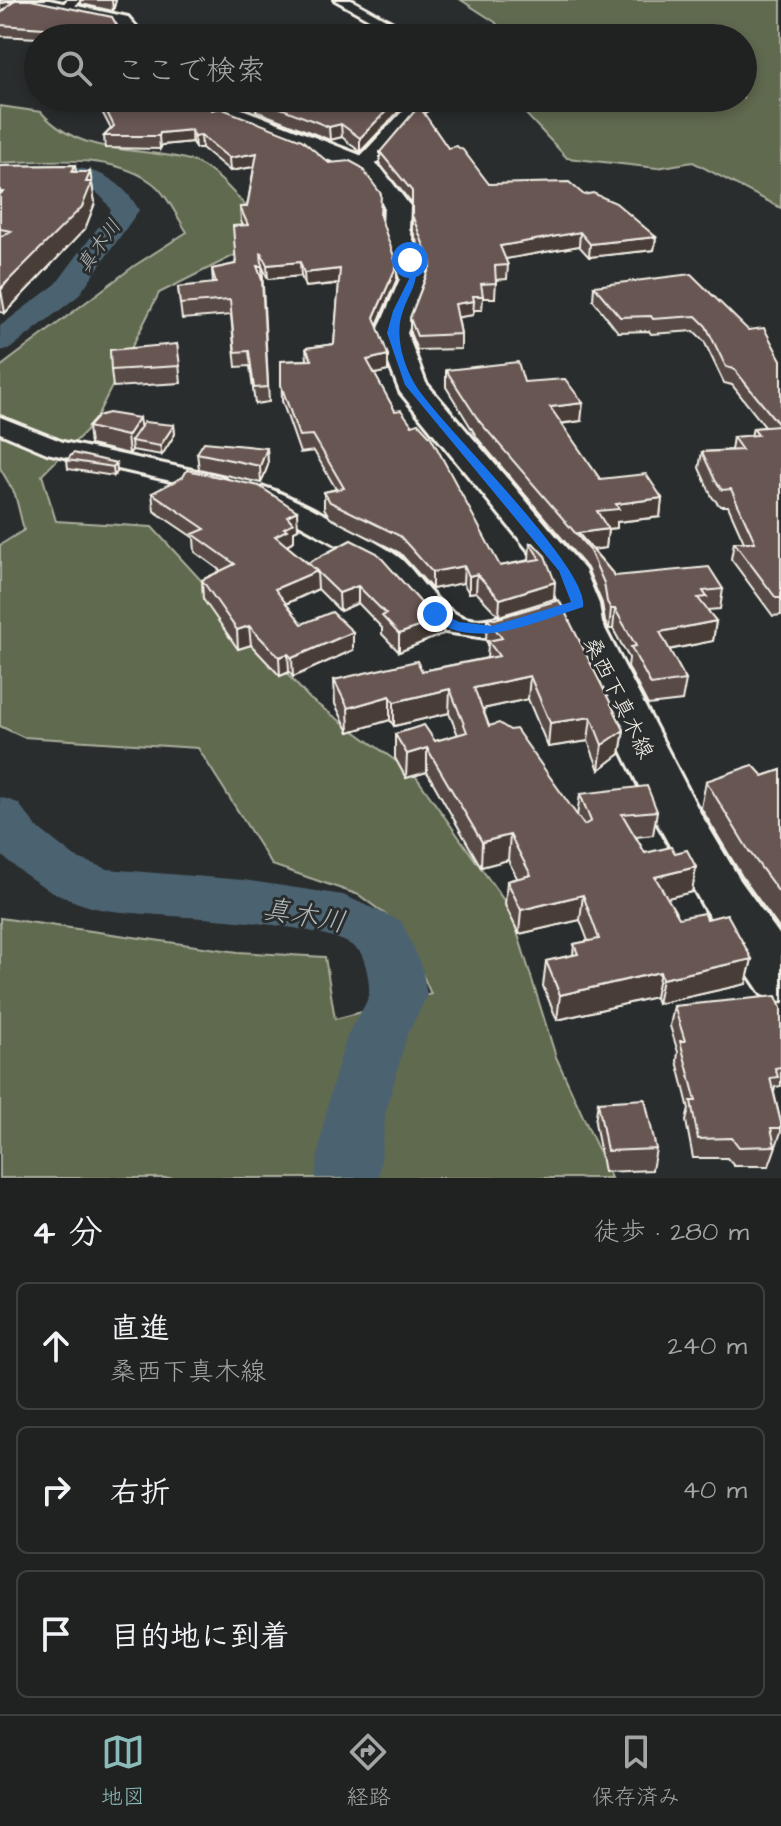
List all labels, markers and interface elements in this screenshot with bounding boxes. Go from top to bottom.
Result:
search box [24,24,757,112]
icon: search [52,46,96,90]
text: ここで検索 [116,50,266,92]
water label: 真木川 [70,214,128,278]
route start [392,242,428,278]
route end [417,596,453,632]
street label: 桑西下真木線 [575,632,661,764]
water label: 真木川 [259,890,349,942]
text: 4 分 [32,1209,103,1257]
text: 徒歩 · 280 m [594,1214,749,1250]
text: 直進 [110,1308,170,1350]
icon: ahead [34,1324,78,1368]
text: 240 m [667,1328,747,1364]
text: 桑西下真木線 [110,1354,266,1390]
icon: right [34,1468,78,1512]
text: 右折 [110,1472,170,1514]
text: 40 m [682,1472,747,1508]
icon: arrive [34,1612,78,1656]
text: 目的地に到着 [110,1616,290,1658]
tab: 地図 [101,1730,145,1813]
tab: 経路 [346,1730,390,1813]
tab: 保存済み [592,1730,680,1813]

